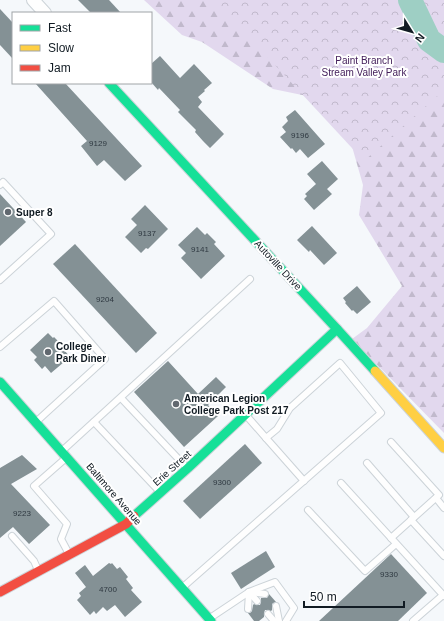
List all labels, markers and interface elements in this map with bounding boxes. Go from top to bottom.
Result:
legend [12,12,152,84]
north arrow [392,12,432,52]
text: Fast [48,21,72,35]
text: N [413,31,427,45]
text: Slow [48,41,74,55]
park label: Paint Branch Stream Valley Park [322,55,407,78]
text: Jam [48,61,71,75]
house number: 9196 [291,131,309,140]
house number: 9129 [89,139,107,148]
marker: Super 8 [3,207,13,217]
place label: Super 8 [16,207,53,218]
house number: 9137 [138,229,156,238]
street label: Autoville Drive [252,238,304,292]
house number: 9141 [191,245,209,254]
house number: 9204 [96,295,114,304]
place label: College Park Diner [56,341,106,364]
marker: College Park Diner [43,347,53,357]
place label: American Legion College Park Post 217 [184,393,289,416]
marker: American Legion College Park Post 217 [171,399,181,409]
street label: Erie Street [151,448,193,488]
street label: Baltimore Avenue [84,461,144,527]
house number: 9300 [213,478,231,487]
house number: 9223 [13,509,31,518]
house number: 9330 [380,570,398,579]
scale bar [304,583,404,609]
house number: 4700 [99,585,117,594]
text: 50 m [310,590,337,604]

